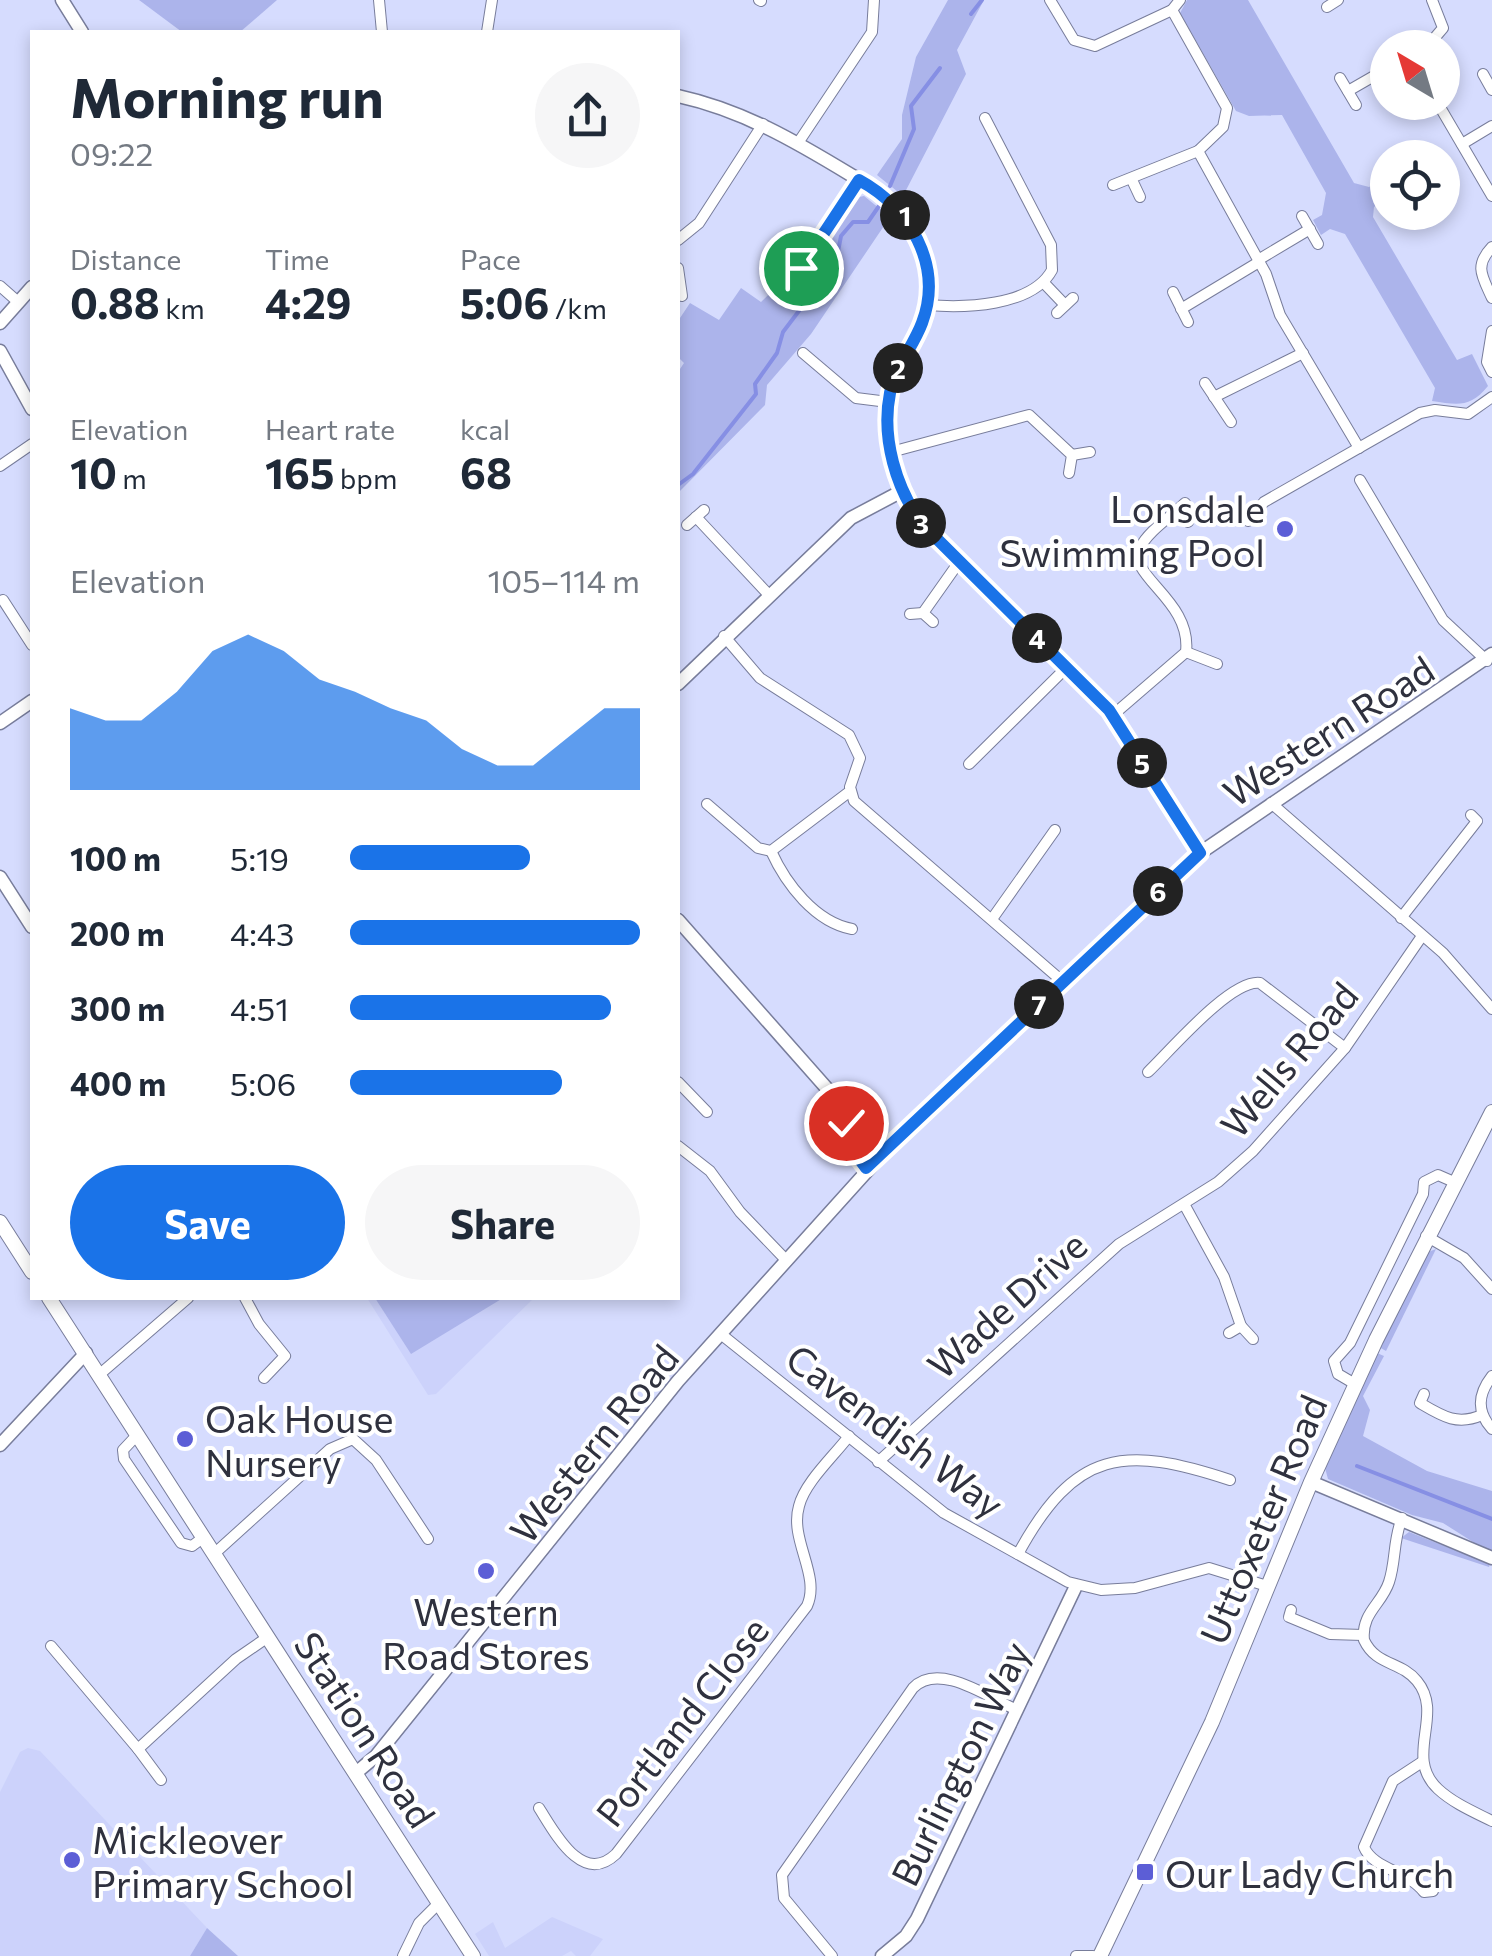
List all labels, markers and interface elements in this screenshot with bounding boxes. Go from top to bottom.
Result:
north arrow [1370,30,1460,120]
map controls [1370,30,1460,230]
text: Morning run [70,62,384,129]
button: share [535,63,640,168]
text: 09:22 [70,133,153,173]
button: locate [1370,140,1460,230]
pin: 1 [880,190,930,240]
text: 1 [899,198,911,232]
pin [759,226,844,311]
icon: arrive [774,241,829,296]
text: Distance [70,242,181,276]
text: Time [265,242,329,276]
text: Pace [460,242,521,276]
text: 0.88 [70,276,160,328]
text: 4:29 [265,276,351,328]
text: 5:06 [460,276,549,328]
text: km [160,291,205,325]
text: /km [549,291,607,325]
pin: 2 [873,343,923,393]
text: 2 [890,351,906,385]
text: Elevation [70,412,188,446]
text: Heart rate [265,412,395,446]
text: kcal [460,412,510,446]
text: 10 [70,446,117,498]
text: 165 [265,446,334,498]
text: 68 [460,446,512,498]
text: m [117,461,147,495]
text: bpm [334,461,397,495]
place label: Lonsdale Swimming Pool [999,484,1265,575]
pin: 3 [896,498,946,548]
text: 3 [913,506,929,540]
marker: Lonsdale Swimming Pool [1274,518,1296,540]
text: Elevation [70,560,205,600]
text: 105–114 m [488,560,640,600]
pin: 4 [1012,613,1062,663]
text: 4 [1028,621,1046,655]
street label: Western Road [1214,644,1442,816]
pin: 5 [1117,738,1167,788]
text: 5 [1134,746,1150,780]
text: 100 m [70,838,161,878]
text: 5:19 [230,838,289,878]
pin: 6 [1133,866,1183,916]
text: 6 [1149,874,1167,908]
text: 200 m [70,913,165,953]
text: 4:43 [230,913,294,953]
street label: Wells Road [1209,972,1367,1146]
pin: 7 [1014,979,1064,1029]
text: 7 [1031,987,1047,1021]
text: 300 m [70,988,165,1028]
text: 4:51 [230,988,289,1028]
text: 400 m [70,1063,166,1103]
text: 5:06 [230,1063,296,1103]
pin [804,1081,889,1166]
icon: check [819,1096,874,1151]
button: Save [70,1165,345,1280]
button: Share [365,1165,640,1280]
street label: Wade Drive [917,1220,1095,1388]
street label: Cavendish Way [778,1333,1014,1527]
street label: Western Road [499,1334,687,1552]
street label: Uttoxeter Road [1188,1387,1336,1651]
place label: Oak House Nursery [205,1394,394,1485]
marker: Oak House Nursery [174,1428,196,1450]
marker: Western Road Stores [475,1560,497,1582]
place label: Western Road Stores [382,1587,590,1678]
street label: Portland Close [585,1607,777,1835]
street label: Station Road [286,1623,446,1835]
street label: Burlington Way [880,1633,1038,1893]
place label: Mickleover Primary School [92,1815,354,1906]
marker: Mickleover Primary School [61,1849,83,1871]
place label: Our Lady Church [1165,1849,1454,1896]
marker: Our Lady Church [1134,1861,1156,1883]

